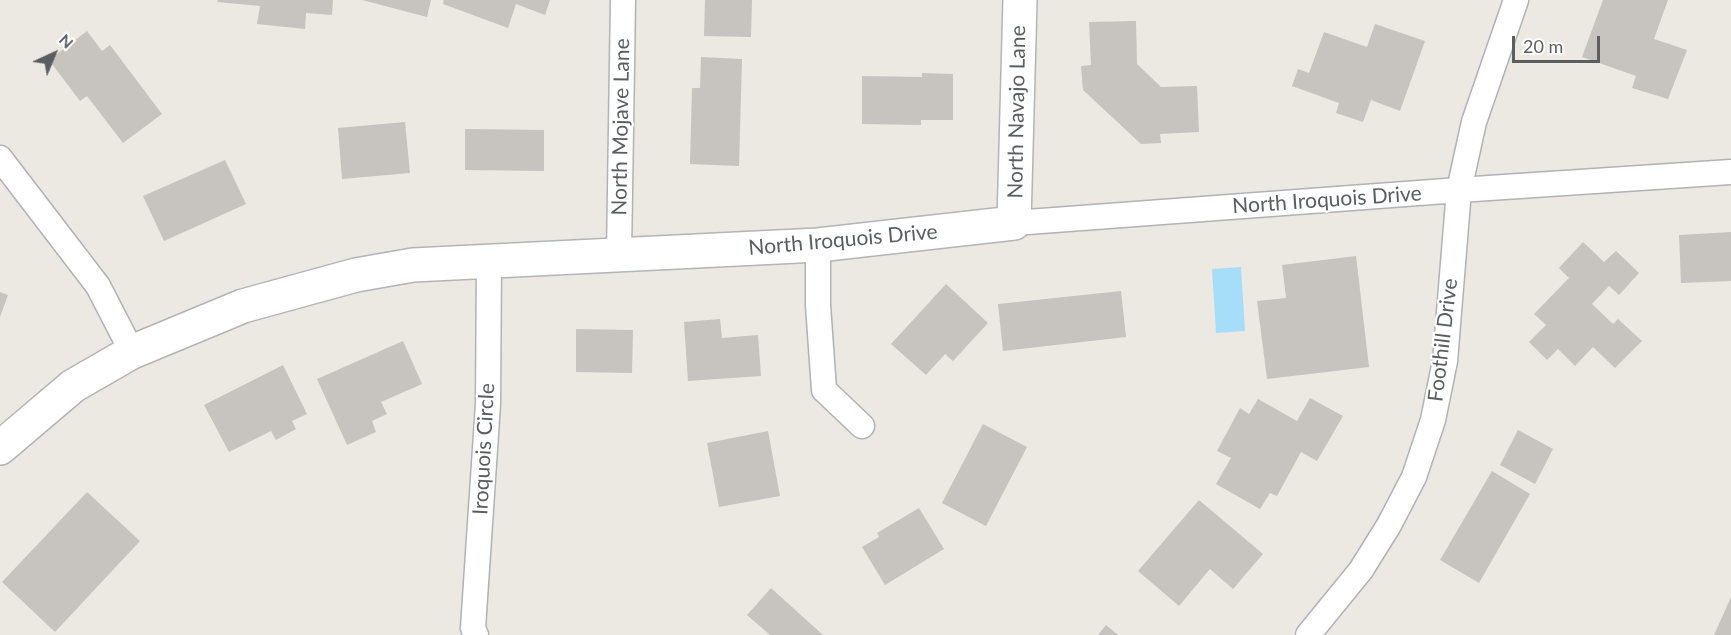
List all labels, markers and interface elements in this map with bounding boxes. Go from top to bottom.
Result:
north arrow [24,24,84,84]
scale bar [1515,24,1604,62]
street label: North Navajo Lane [1003,25,1031,199]
text: N [56,30,78,52]
text: 20 m [1523,35,1563,57]
street label: North Mojave Lane [607,38,635,216]
street label: North Iroquois Drive [1232,181,1422,219]
street label: North Iroquois Drive [747,219,939,261]
street label: Foothill Drive [1423,277,1463,403]
street label: Iroquois Circle [468,382,500,516]

